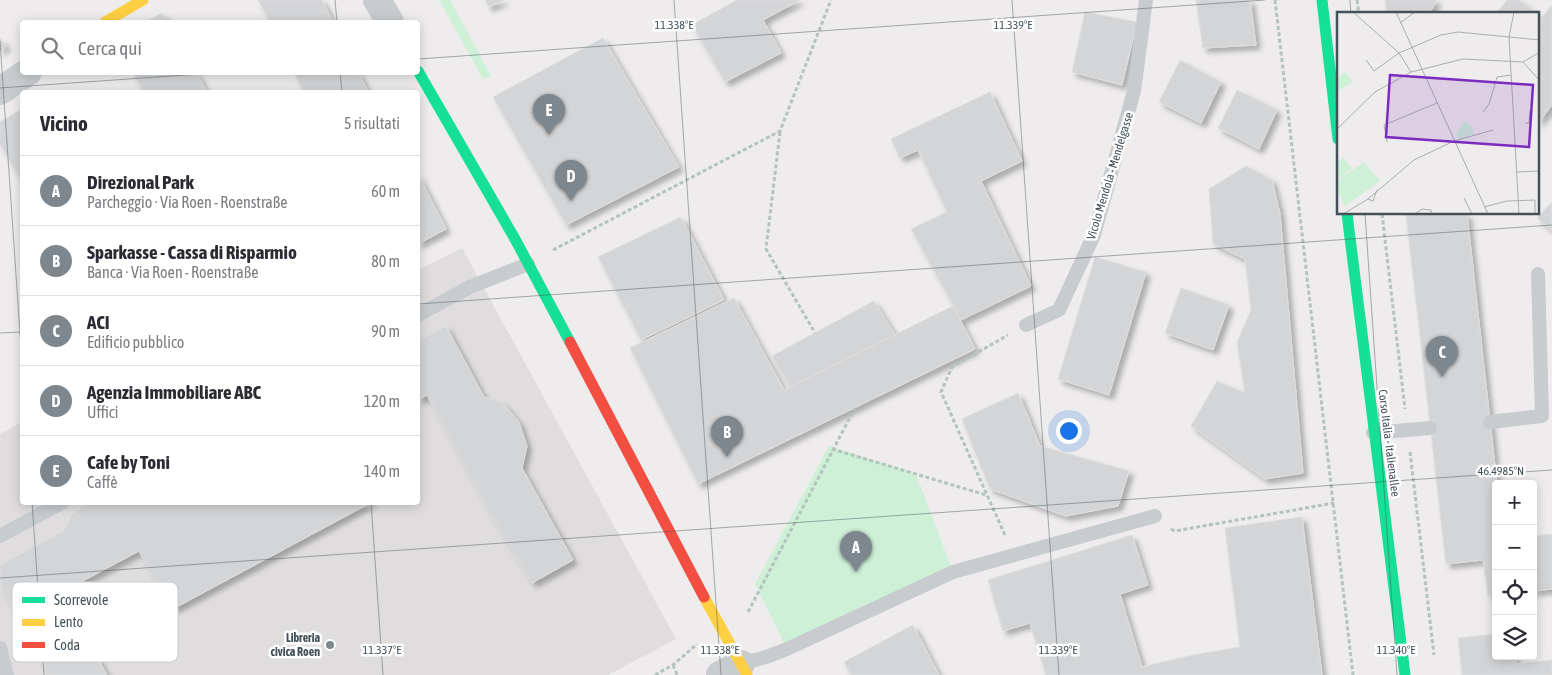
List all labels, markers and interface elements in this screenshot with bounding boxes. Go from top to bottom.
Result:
inset map [1337,12,1540,215]
text: 11.338°E [655,18,693,32]
text: 11.339°E [994,18,1032,32]
search box [20,20,420,75]
icon: search [38,34,66,62]
text: Cerca qui [78,37,142,59]
pin: E [533,94,565,135]
text: Vicino [40,111,88,135]
street label: Vicolo Mendola - Mendelgasse [1084,111,1136,241]
text: 5 risultati [344,114,400,132]
pin: D [555,160,587,201]
text: Direzional Park [87,171,194,193]
text: A [52,182,60,200]
text: 60 m [371,182,400,200]
text: Parcheggio · Via Roen - Roenstraße [87,193,288,211]
text: Sparkasse - Cassa di Risparmio [87,241,297,263]
text: B [52,252,60,270]
text: 80 m [371,252,400,270]
text: Banca · Via Roen - Roenstraße [87,263,258,281]
text: ACI [87,311,110,333]
text: C [52,322,60,340]
text: 90 m [371,322,400,340]
text: Edificio pubblico [87,333,184,351]
pin: C [1426,336,1458,377]
text: Agenzia Immobiliare ABC [87,381,261,403]
street label: Corso Italia - Italienallee [1375,389,1403,497]
text: D [52,392,60,410]
text: 120 m [364,392,400,410]
text: Uffici [87,403,118,421]
pin: B [711,416,743,457]
your location [1056,418,1082,444]
text: Cafe by Toni [87,451,170,473]
text: E [53,462,59,480]
text: 140 m [364,462,400,480]
text: 46.4985°N [1478,464,1524,478]
text: Caffè [87,473,118,491]
map controls [1492,480,1537,660]
button: + [1492,480,1537,525]
button: − [1492,525,1537,570]
pin: A [840,531,872,572]
button: locate [1492,570,1537,615]
legend [12,582,178,662]
text: Scorrevole [54,592,108,608]
text: Lento [54,614,83,630]
button: layers [1492,615,1537,660]
place label: Libreria civica Roen [271,631,320,659]
text: Coda [54,637,80,653]
marker: Libreria civica Roen [324,639,336,651]
text: 11.337°E [363,643,401,657]
text: 11.338°E [701,643,739,657]
text: 11.339°E [1039,643,1077,657]
text: 11.340°E [1377,643,1415,657]

